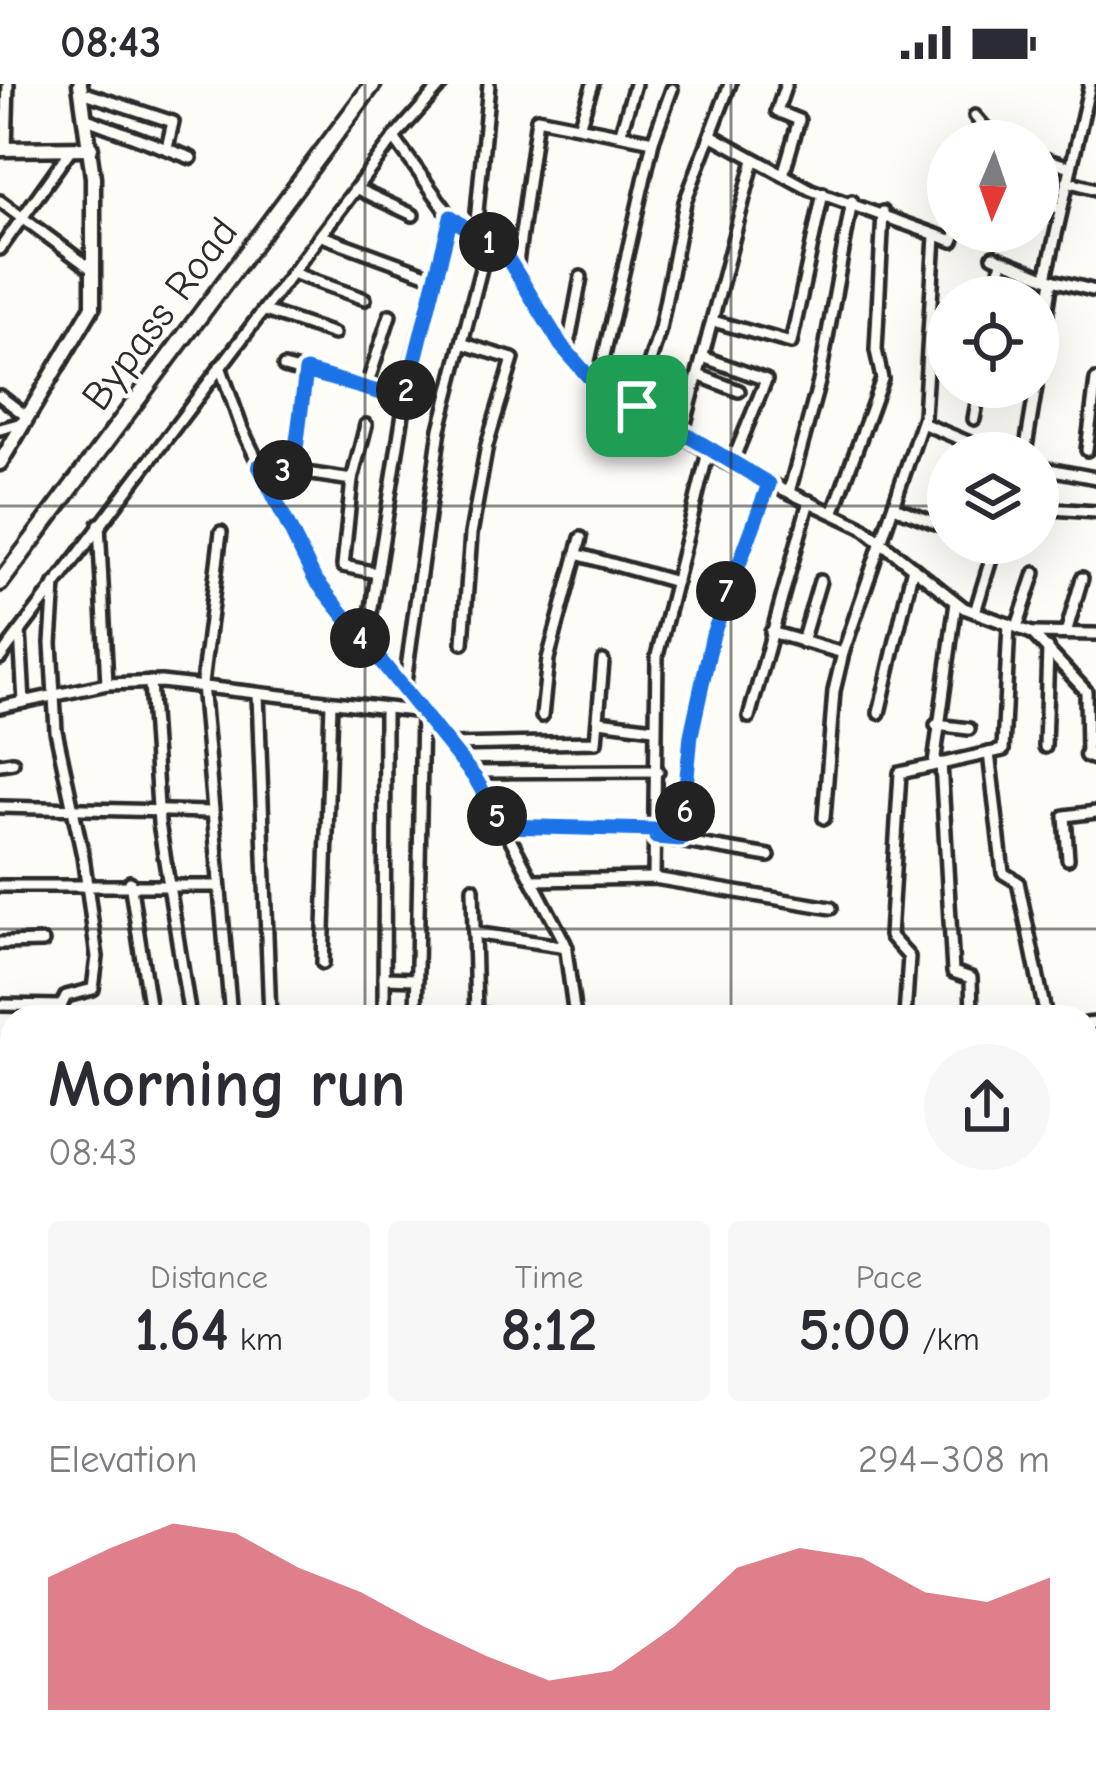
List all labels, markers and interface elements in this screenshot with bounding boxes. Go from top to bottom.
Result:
text: 08:43 [60,16,161,68]
north arrow [927,120,1059,252]
map controls [927,120,1059,564]
street label: Bypass Road [72,208,248,420]
pin: 1 [459,212,519,272]
text: 1 [483,223,495,261]
button: locate [927,276,1059,408]
pin [586,355,688,457]
pin: 2 [376,360,436,420]
text: 2 [398,371,414,409]
icon: arrive [604,373,670,439]
button: layers [927,432,1059,564]
pin: 3 [253,440,313,500]
text: 3 [275,451,291,489]
pin: 7 [696,561,756,621]
text: 7 [719,572,733,610]
pin: 4 [330,608,390,668]
text: 4 [352,619,368,657]
pin: 6 [655,781,715,841]
pin: 5 [467,786,527,846]
text: 6 [676,792,694,830]
text: 5 [488,797,506,835]
button: share [924,1044,1050,1170]
text: Morning run [48,1047,406,1123]
text: 08:43 [48,1130,138,1175]
text: Distance [150,1258,268,1296]
text: Time [515,1258,583,1296]
text: Pace [856,1258,922,1296]
text: 1.64 [135,1296,229,1365]
text: 8:12 [501,1296,597,1365]
text: 5:00 [798,1296,911,1365]
text: km [229,1320,283,1358]
text: /km [911,1320,980,1358]
text: Elevation [48,1437,197,1482]
text: 294–308 m [858,1437,1050,1482]

